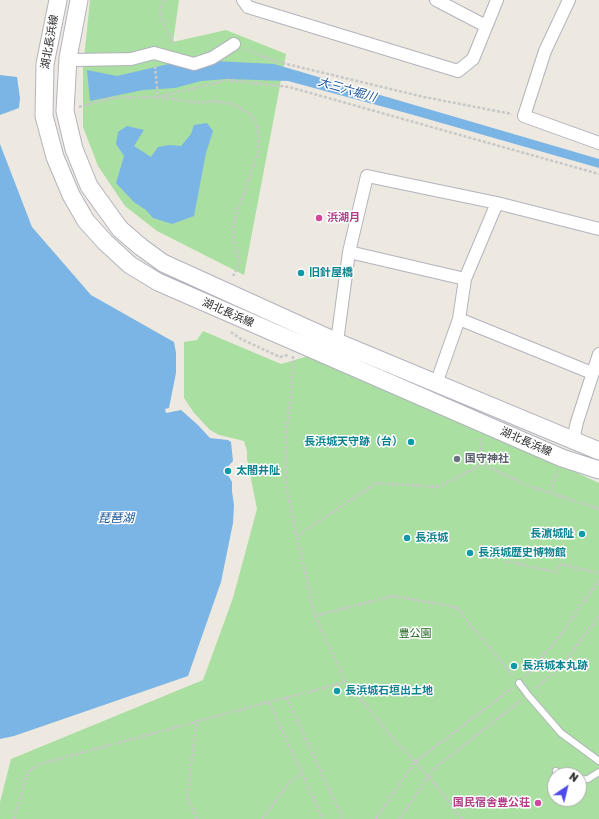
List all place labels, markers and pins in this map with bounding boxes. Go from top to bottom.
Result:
place label: 浜湖月 [327,211,360,225]
marker: 浜湖月 [314,213,324,223]
place label: 旧針屋橋 [309,266,353,280]
marker: 旧針屋橋 [296,268,306,278]
place label: 長浜城天守跡（台） [304,435,403,449]
marker: 長浜城天守跡（台） [406,437,416,447]
place label: 国守神社 [465,452,509,466]
marker: 国守神社 [452,454,462,464]
place label: 太閤井阯 [236,464,280,478]
marker: 太閤井阯 [223,466,233,476]
place label: 長濵城阯 [530,527,574,541]
marker: 長濵城阯 [577,529,587,539]
place label: 長浜城 [415,531,448,545]
marker: 長浜城 [402,533,412,543]
place label: 長浜城歴史博物館 [478,546,566,560]
marker: 長浜城歴史博物館 [465,548,475,558]
place label: 長浜城本丸跡 [522,659,588,673]
marker: 長浜城本丸跡 [509,661,519,671]
place label: 長浜城石垣出土地 [345,684,433,698]
marker: 長浜城石垣出土地 [332,686,342,696]
place label: 国民宿舎豊公荘 [453,796,530,810]
marker: 国民宿舎豊公荘 [533,798,543,808]

